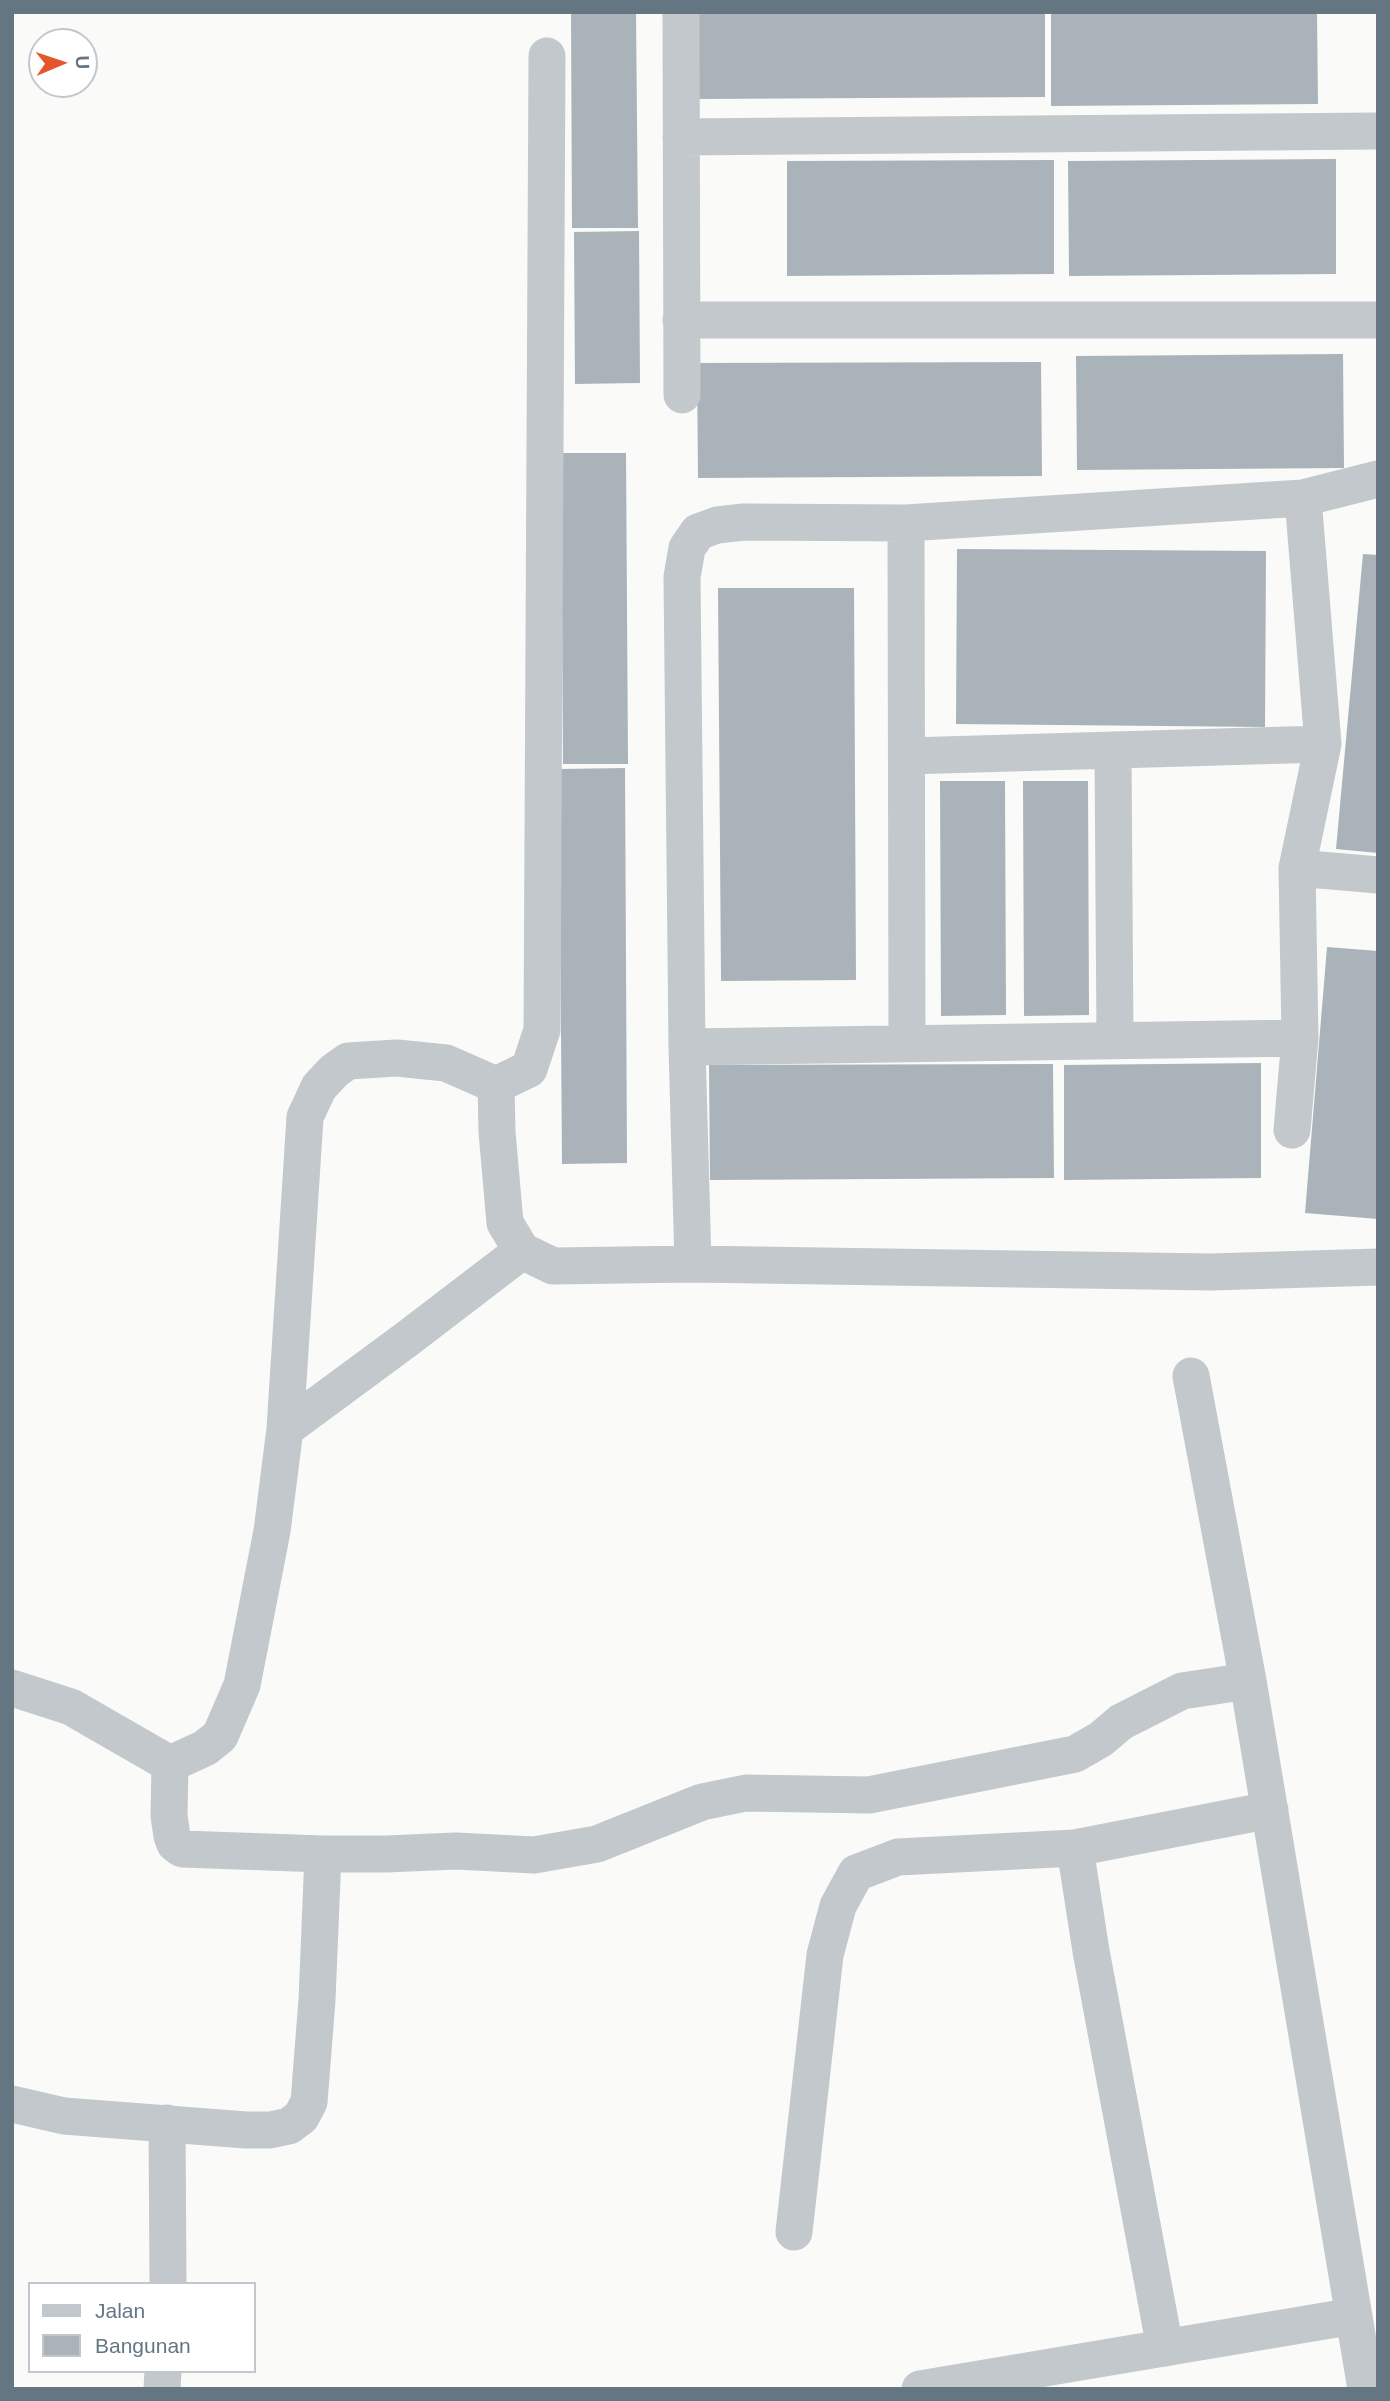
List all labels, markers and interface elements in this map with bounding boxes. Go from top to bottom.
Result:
north arrow [28,28,98,98]
text: U [72,55,93,70]
legend [28,2282,256,2373]
text: Jalan [95,2299,145,2322]
text: Bangunan [95,2334,191,2357]

